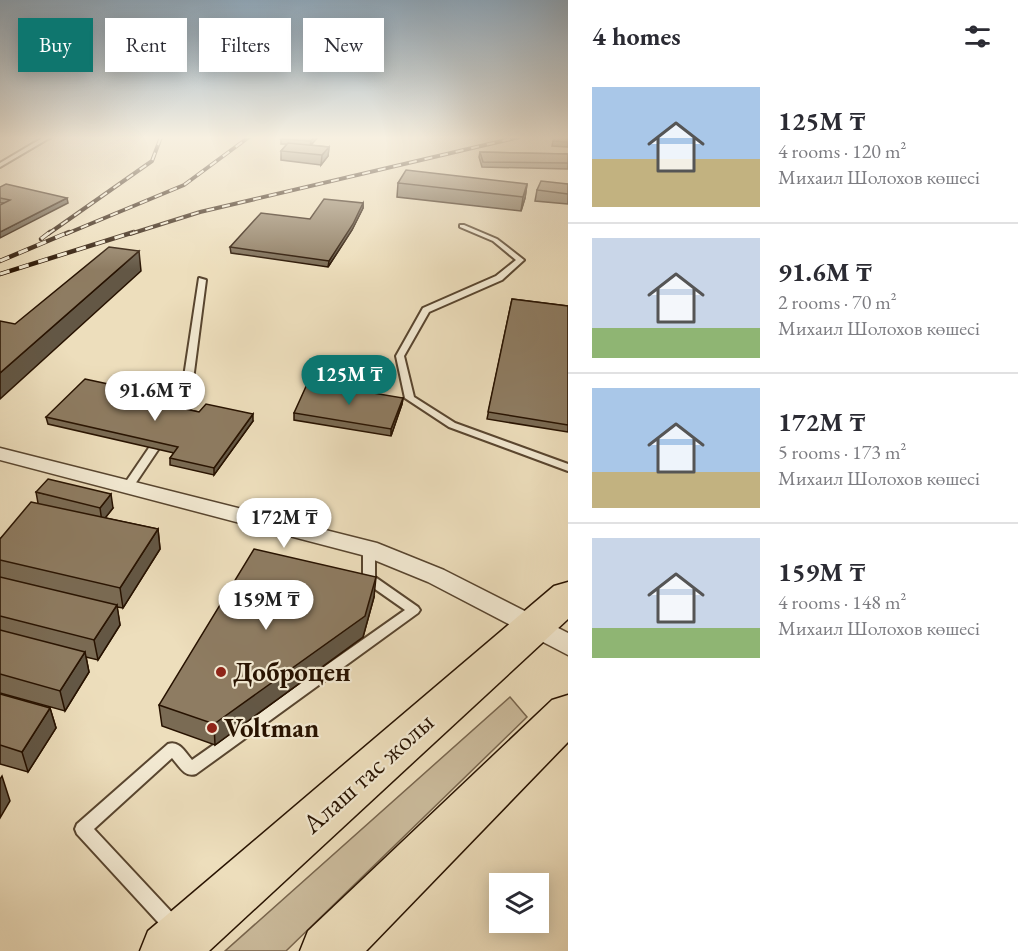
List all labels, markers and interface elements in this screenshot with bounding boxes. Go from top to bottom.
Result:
chip: Buy [18,18,93,72]
chip: Rent [105,18,187,72]
chip: Filters [199,18,291,72]
chip: New [303,18,384,72]
text: 4 homes [592,19,681,53]
icon: filters [961,20,994,53]
text: 125M ₸ [778,104,865,138]
icon: home [640,111,712,183]
text: 4 rooms · 120 m² [778,138,906,164]
text: Михаил Шолохов көшесі [778,164,980,190]
text: 91.6M ₸ [778,255,872,289]
icon: home [640,262,712,334]
text: 2 rooms · 70 m² [778,289,897,315]
text: Михаил Шолохов көшесі [778,315,980,341]
pin: 125M ₸ [300,355,398,406]
text: 125M ₸ [316,361,382,387]
pin: 91.6M ₸ [100,371,210,422]
text: 91.6M ₸ [119,377,191,403]
text: 172M ₸ [778,405,865,439]
icon: home [640,412,712,484]
text: 5 rooms · 173 m² [778,439,906,465]
text: Михаил Шолохов көшесі [778,465,980,491]
pin: 172M ₸ [235,498,333,549]
text: 172M ₸ [251,504,317,530]
text: 159M ₸ [778,555,865,589]
icon: home [640,562,712,634]
pin: 159M ₸ [217,580,315,631]
text: 159M ₸ [233,586,299,612]
text: 4 rooms · 148 m² [778,589,906,615]
text: Михаил Шолохов көшесі [778,615,980,641]
place label: Доброцен [233,654,351,689]
marker: Доброцен [214,665,228,679]
street label: Алаш тас жолы [294,704,441,842]
place label: Voltman [224,710,319,745]
marker: Voltman [205,721,219,735]
map controls [489,873,549,933]
button: layers [489,873,549,933]

